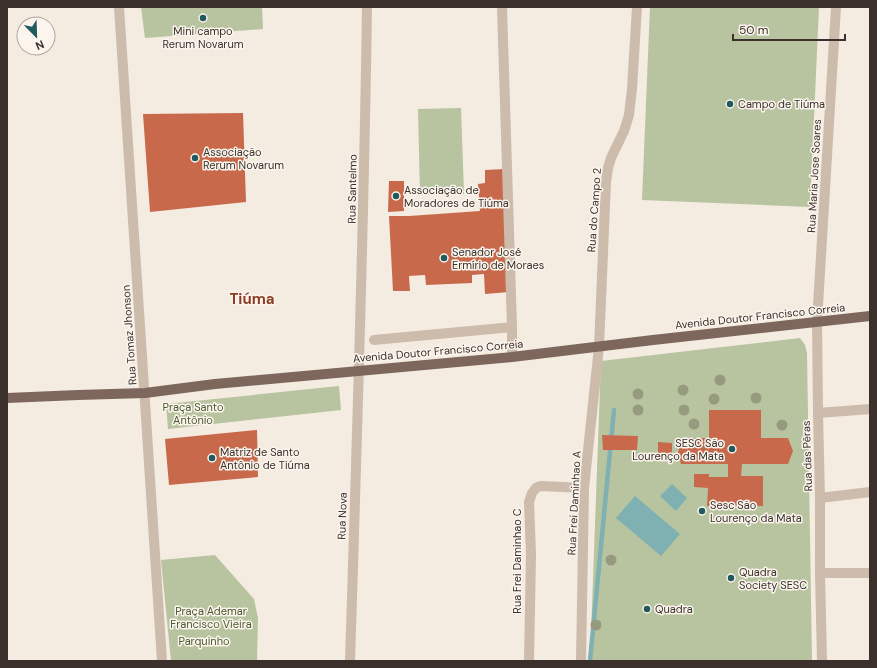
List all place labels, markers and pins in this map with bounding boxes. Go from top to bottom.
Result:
marker: Mini campo Rerum Novarum [198,13,208,23]
place label: Mini campo Rerum Novarum [162,24,244,51]
place label: Campo de Tiúma [738,97,825,111]
marker: Campo de Tiúma [725,99,735,109]
place label: Associação Rerum Novarum [203,145,284,172]
marker: Associação Rerum Novarum [190,153,200,163]
place label: Associação de Moradores de Tiúma [404,183,509,210]
marker: Associação de Moradores de Tiúma [391,191,401,201]
place label: Senador José Ermírio de Moraes [452,245,544,272]
marker: Senador José Ermírio de Moraes [439,253,449,263]
place label: SESC São Lourenço da Mata [632,436,724,463]
marker: SESC São Lourenço da Mata [727,444,737,454]
place label: Matriz de Santo Antônio de Tiúma [220,445,310,472]
marker: Matriz de Santo Antônio de Tiúma [207,453,217,463]
place label: Sesc São Lourenço da Mata [710,498,802,525]
marker: Sesc São Lourenço da Mata [697,506,707,516]
place label: Quadra Society SESC [739,565,807,592]
marker: Quadra Society SESC [726,573,736,583]
place label: Quadra [655,602,693,616]
marker: Quadra [642,604,652,614]

